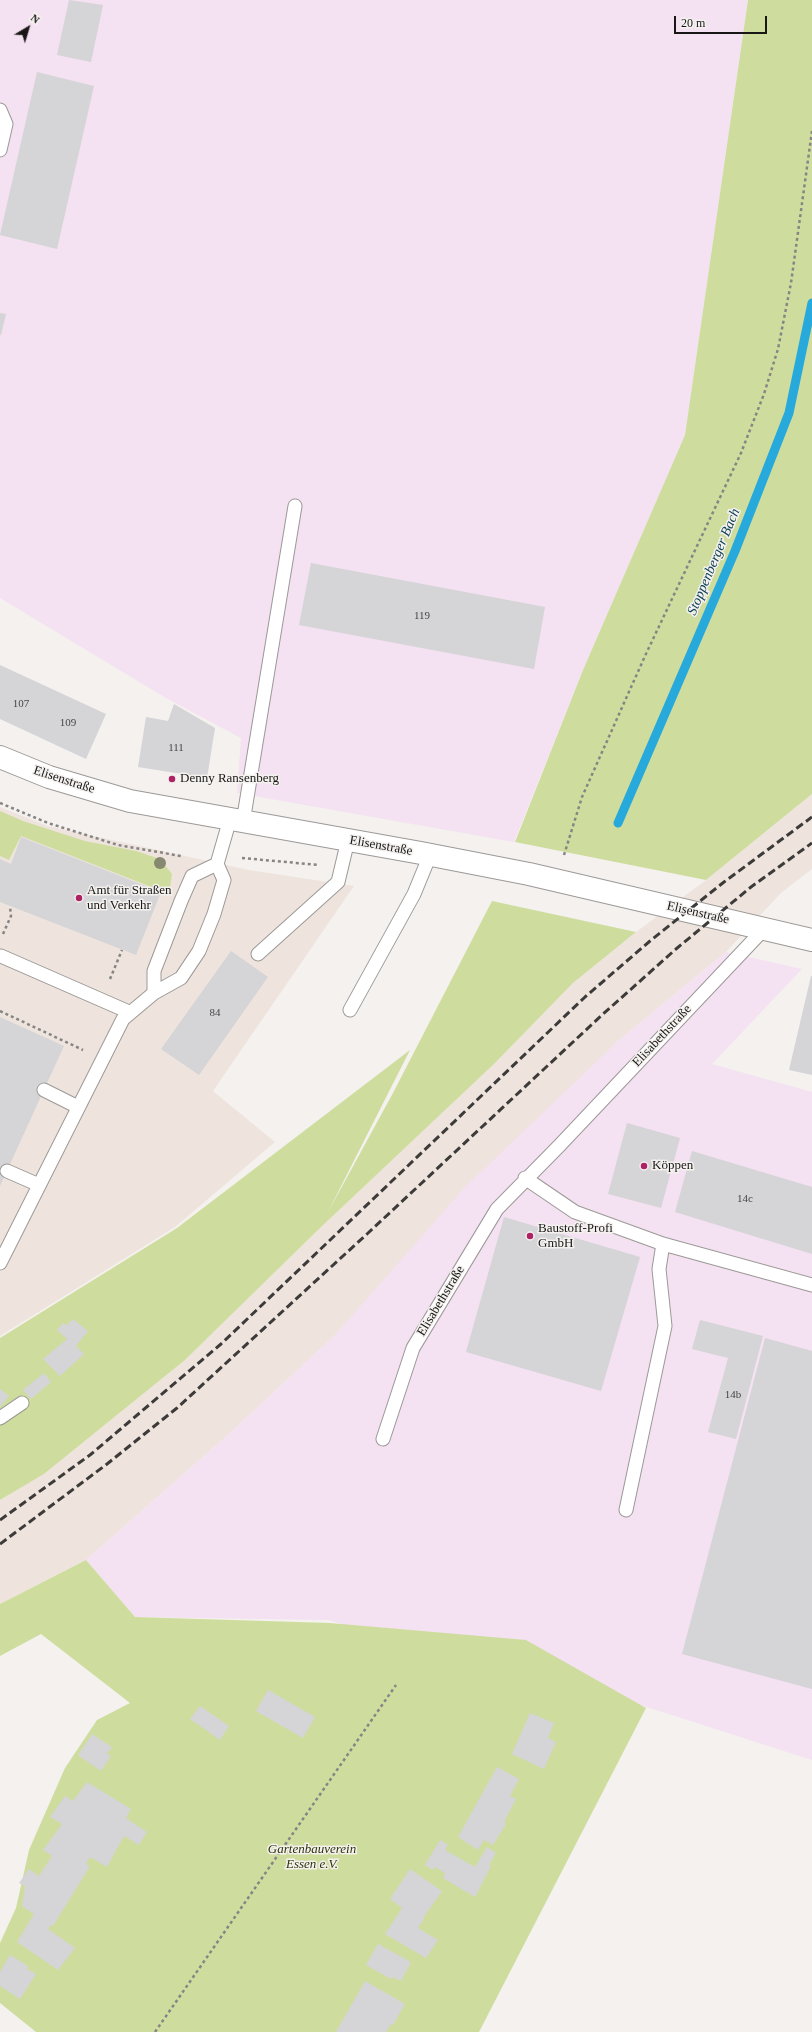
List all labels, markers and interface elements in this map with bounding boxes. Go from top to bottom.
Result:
north arrow [8,8,48,48]
scale bar [676,8,769,34]
text: N [29,11,42,26]
text: 20 m [681,16,705,30]
water label: Stoppenberger Bach [684,506,744,618]
house number: 119 [414,609,430,623]
house number: 107 [13,697,29,711]
house number: 109 [60,716,76,730]
house number: 111 [168,741,184,755]
street label: Elisenstraße [31,763,97,797]
place label: Denny Ransenberg [180,771,279,787]
marker: Denny Ransenberg [167,774,177,784]
street label: Elisenstraße [348,833,414,859]
place label: Amt für Straßen und Verkehr [87,883,171,914]
marker: Amt für Straßen und Verkehr [74,893,84,903]
street label: Elisenstraße [665,898,731,928]
street label: Elisabethstraße [629,1002,695,1070]
house number: 84 [210,1006,220,1020]
place label: Köppen [652,1158,693,1174]
marker: Köppen [639,1161,649,1171]
house number: 14c [737,1192,753,1206]
place label: Baustoff-Profi GmbH [538,1221,613,1252]
marker: Baustoff-Profi GmbH [525,1231,535,1241]
street label: Elisabethstraße [414,1263,468,1339]
house number: 14b [725,1388,741,1402]
park label: Gartenbauverein Essen e.V. [268,1842,356,1873]

